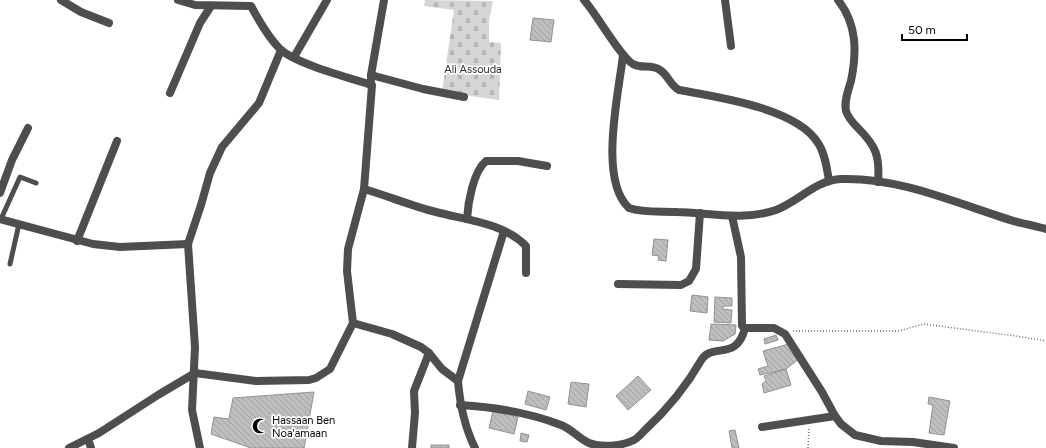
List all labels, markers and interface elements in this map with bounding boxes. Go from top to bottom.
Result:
scale bar [902,16,967,42]
text: 50 m [908,23,936,37]
park label: Ali Assouda [444,63,502,76]
place label: Hassaan Ben Noa'amaan [272,414,335,440]
mosque icon: Hassaan Ben Noa'amaan [251,417,269,435]

